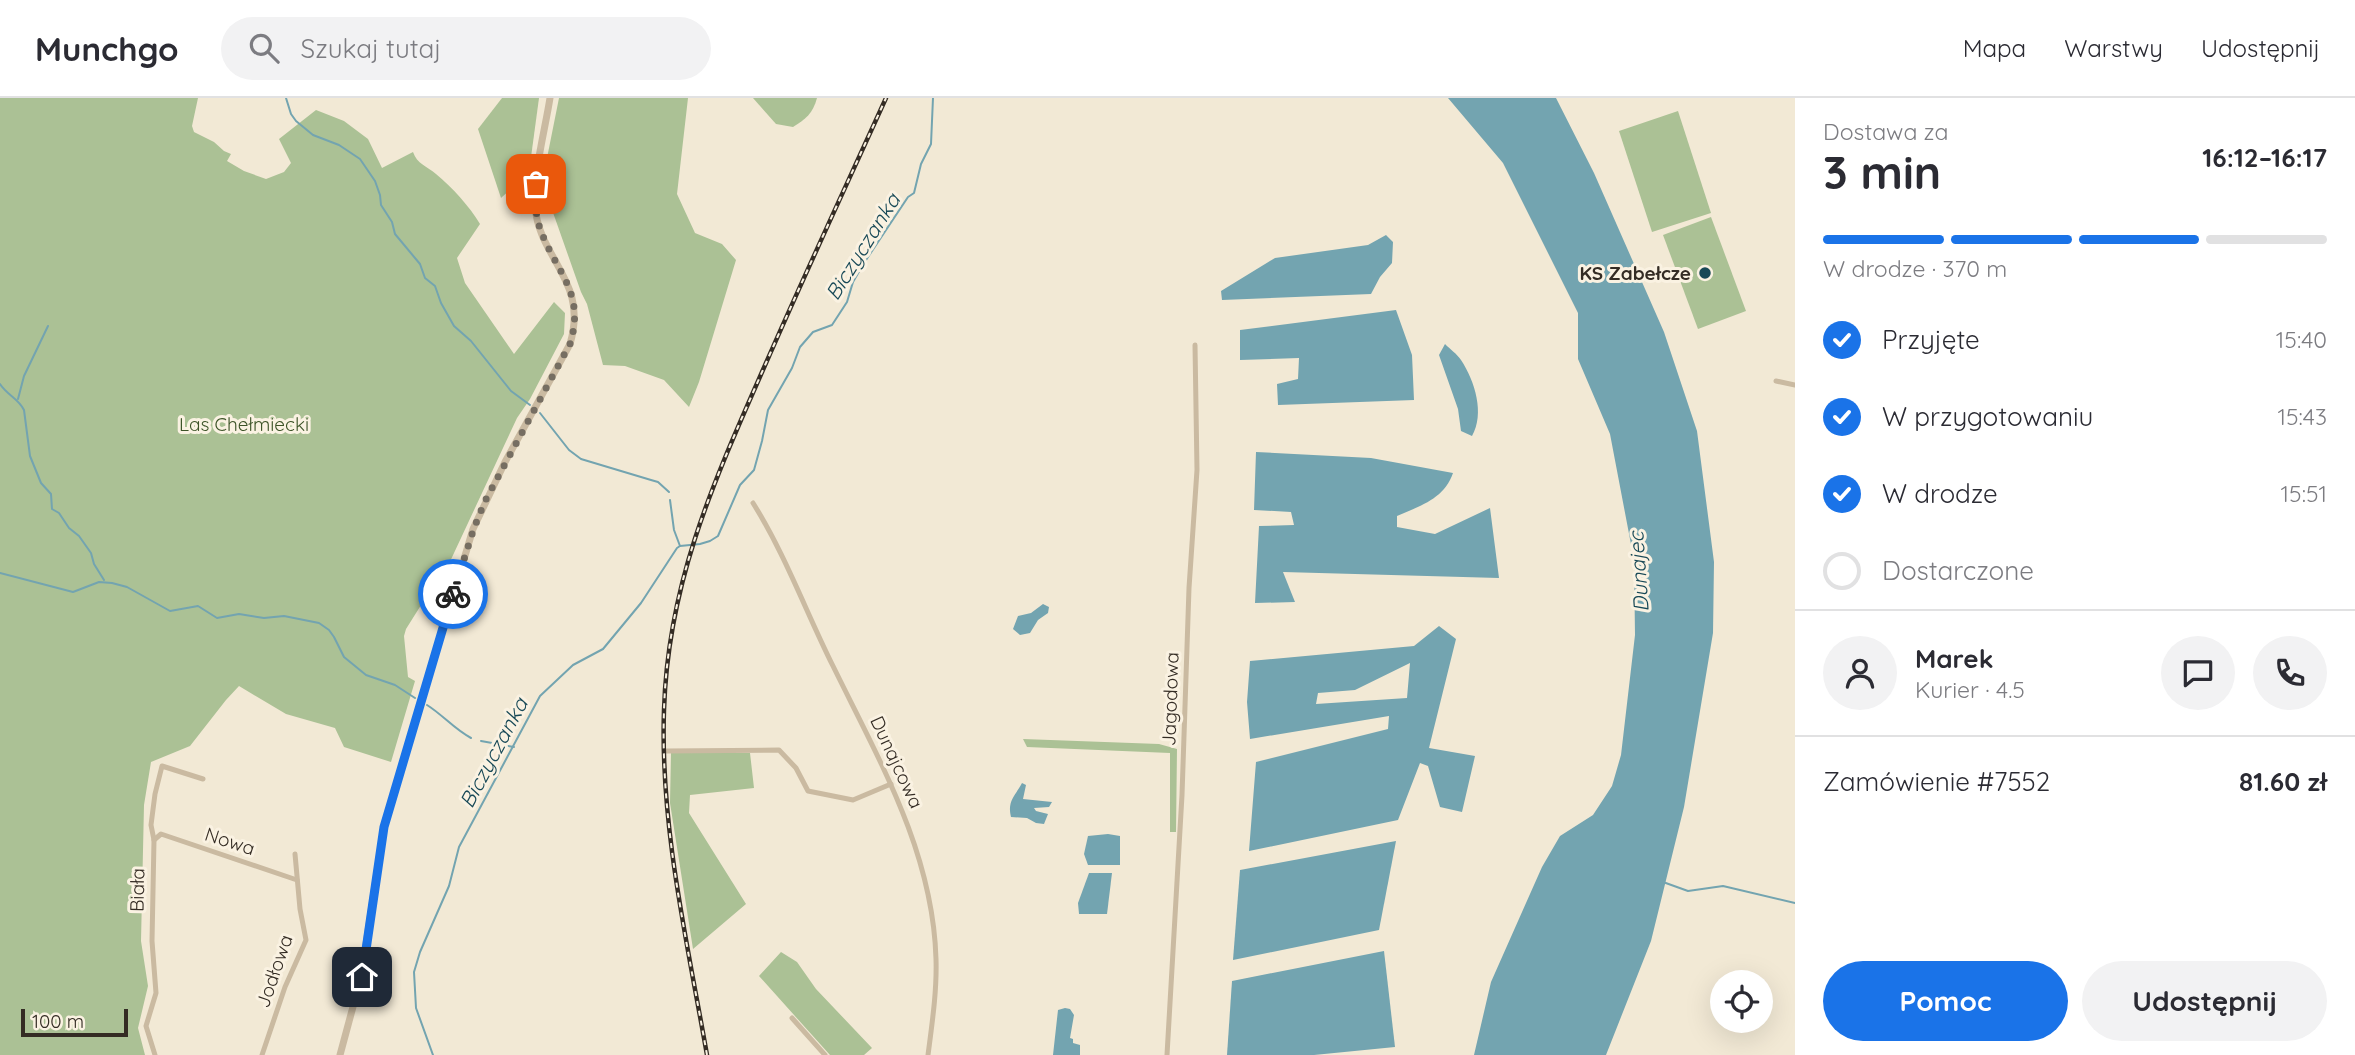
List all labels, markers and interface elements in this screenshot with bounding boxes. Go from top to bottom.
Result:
search box [221,17,711,80]
text: Munchgo [35,28,179,69]
icon: search [245,29,283,67]
text: Szukaj tutaj [301,32,441,65]
text: Mapa [1963,33,2026,63]
text: Warstwy [2064,33,2163,63]
text: Udostępnij [2201,33,2320,63]
text: Dostawa za [1823,117,1949,146]
text: 16:12–16:17 [2202,141,2327,174]
text: 3 min [1823,143,1941,201]
pin [506,154,566,214]
icon: bag [517,165,555,203]
water label: Biczyczanka [819,187,906,305]
text: W drodze · 370 m [1823,254,2007,283]
place label: KS Zabełcze [1579,261,1691,285]
marker: KS Zabełcze [1697,265,1713,281]
icon: check [1823,321,1861,359]
text: Przyjęte [1882,323,1980,356]
text: 15:40 [2276,325,2327,354]
icon: check [1823,398,1861,436]
text: W przygotowaniu [1882,400,2093,433]
text: 15:43 [2277,402,2327,431]
park label: Las Chełmiecki [179,412,309,436]
icon: check [1823,475,1861,513]
text: W drodze [1882,477,1998,510]
text: 15:51 [2281,479,2327,508]
water label: Dunajec [1622,529,1654,613]
text: Dostarczone [1882,554,2034,587]
courier [418,559,488,629]
icon: bike [434,575,472,613]
button: person [1823,636,1897,710]
button: chat [2161,636,2235,710]
button: phone [2253,636,2327,710]
text: Marek [1915,642,1993,675]
street label: Jagodowa [1156,652,1184,746]
text: Kurier · 4.5 [1915,675,2025,704]
water label: Biczyczanka [453,692,534,812]
street label: Dunajcowa [865,712,929,812]
text: Zamówienie #7552 [1823,765,2050,798]
text: 81.60 zł [2239,765,2327,798]
street label: Nowa [202,822,258,860]
street label: Biała [125,868,149,912]
street label: Jodłowa [250,931,298,1011]
pin [332,947,392,1007]
icon: home [343,958,381,996]
button: Pomoc [1823,961,2068,1041]
button: Udostępnij [2082,961,2327,1041]
map controls [1710,970,1773,1033]
button: locate [1710,970,1773,1033]
scale bar [21,1006,128,1038]
text: 100 m [32,1009,84,1033]

